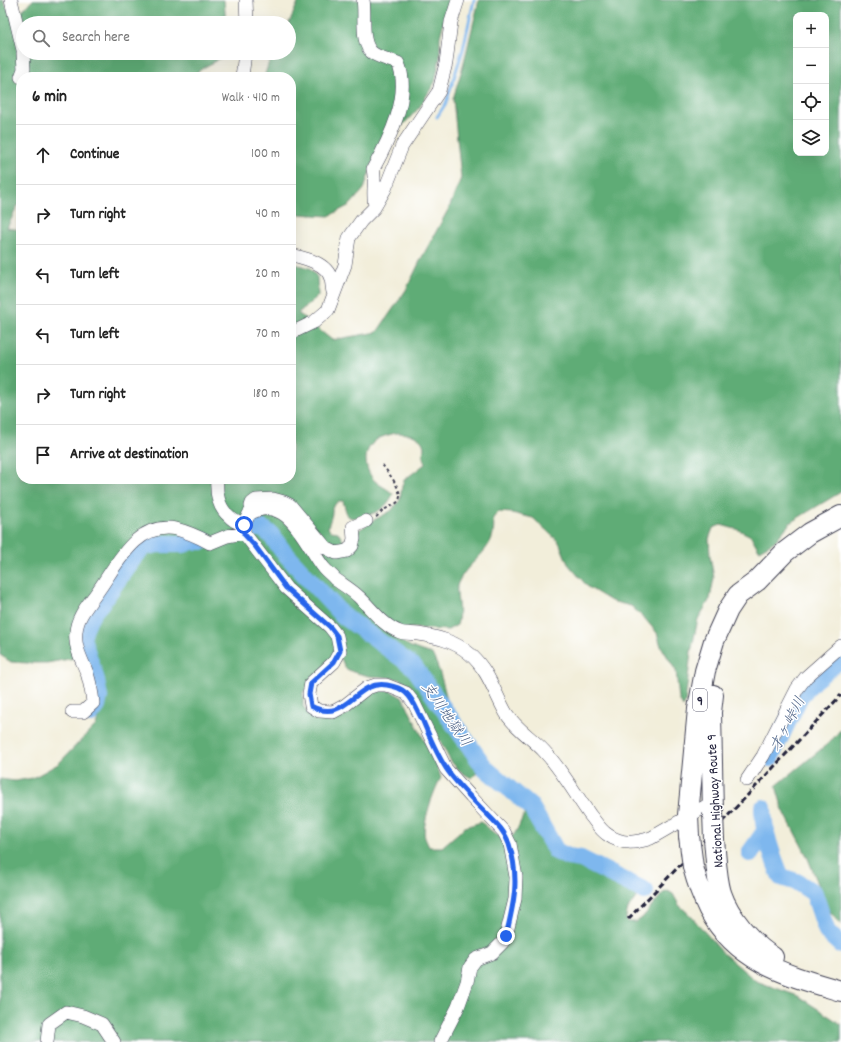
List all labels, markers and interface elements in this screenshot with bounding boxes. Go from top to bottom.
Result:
map controls [793,12,829,156]
button: + [793,12,829,48]
search box [16,16,296,60]
icon: search [30,27,52,49]
text: Search here [62,27,130,49]
button: − [793,48,829,84]
button: locate [793,84,829,120]
text: 6 min [32,86,67,110]
text: Walk · 410 m [222,89,280,108]
button: layers [793,120,829,156]
icon: ahead [32,144,54,166]
text: Continue [70,144,119,166]
text: 100 m [251,145,280,164]
icon: right [32,204,54,226]
text: Turn right [70,204,126,226]
text: 40 m [256,205,280,224]
icon: left [32,264,54,286]
text: Turn left [70,264,119,286]
text: 20 m [255,265,280,284]
icon: left [32,324,54,346]
text: Turn left [70,324,119,346]
text: 70 m [256,325,280,344]
icon: right [32,384,54,406]
text: Turn right [70,384,126,406]
text: 180 m [253,385,280,404]
icon: arrive [32,444,54,466]
text: Arrive at destination [70,444,188,466]
route start [235,516,253,534]
water label: 支川地獄川 [415,678,476,752]
road number: 9 [693,689,707,711]
water label: 才ヶ峠川 [765,693,812,757]
street label: National Highway Route 9 [703,734,729,868]
route end [497,927,515,945]

